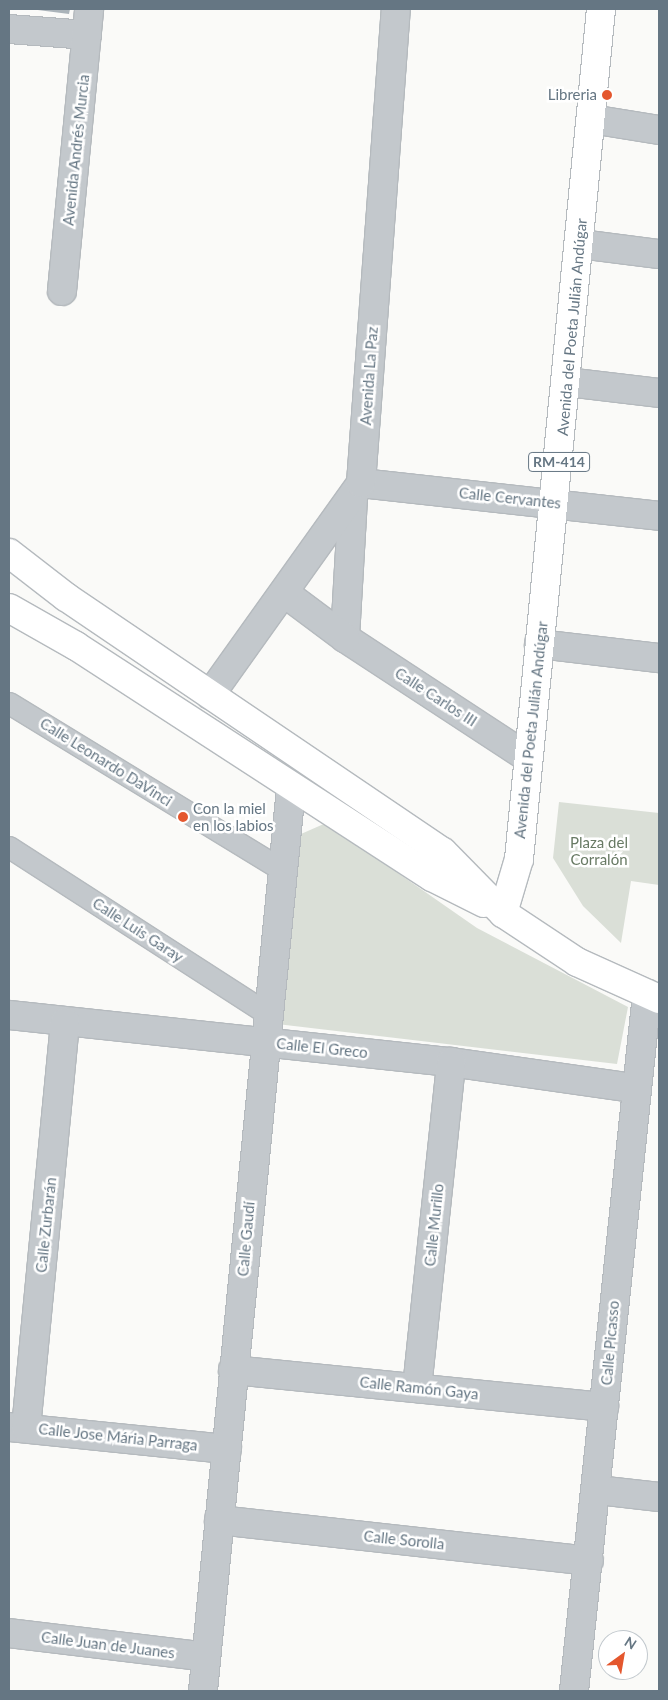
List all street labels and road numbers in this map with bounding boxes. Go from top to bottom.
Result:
street label: Avenida Andrés Murcia [59,73,93,227]
street label: Avenida del Poeta Julián Andúgar [553,217,591,437]
street label: Avenida La Paz [357,326,381,426]
road number: RM-414 [528,451,590,474]
street label: Calle Cervantes [458,484,562,512]
street label: Avenida del Poeta Julián Andúgar [511,620,551,840]
street label: Calle Carlos III [392,664,480,730]
street label: Calle Leonardo DaVinci [37,714,175,810]
street label: Calle Luis Garay [89,894,187,966]
street label: Calle El Greco [275,1034,369,1062]
street label: Calle Zurbarán [32,1176,60,1274]
street label: Calle Murillo [421,1183,447,1267]
street label: Calle Gaudí [234,1201,258,1277]
street label: Calle Picasso [597,1300,623,1386]
street label: Calle Ramón Gaya [359,1373,479,1403]
street label: Calle Jose Mária Parraga [37,1420,199,1454]
street label: Calle Sorolla [363,1527,445,1553]
street label: Calle Juan de Juanes [40,1628,176,1662]

